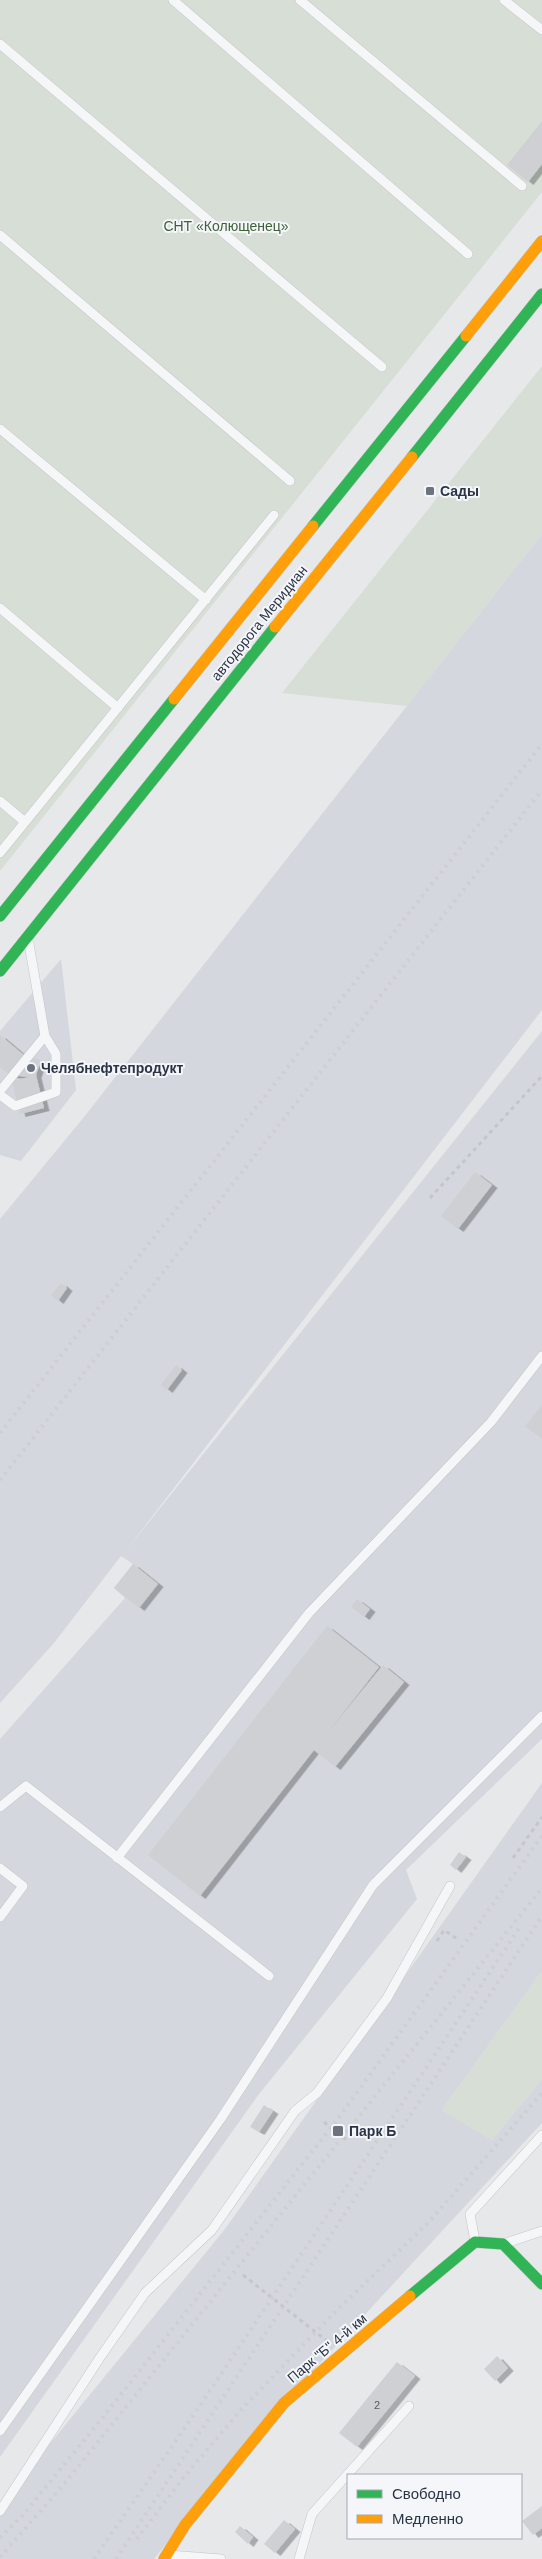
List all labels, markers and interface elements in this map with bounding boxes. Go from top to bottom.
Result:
park label: СНТ «Колющенец» [163,218,289,234]
place label: Сады [440,483,479,499]
marker: Сады [424,485,436,497]
street label: автодорога Меридиан [208,562,310,684]
place label: Челябнефтепродукт [41,1060,184,1076]
marker: Челябнефтепродукт [25,1062,37,1074]
place label: Парк Б [349,2123,396,2139]
marker: Парк Б [331,2124,345,2138]
street label: Парк "Б" 4-й км [284,2310,370,2386]
house number: 2 [374,2399,380,2411]
legend [347,2474,522,2539]
text: Свободно [392,2485,461,2502]
text: Медленно [392,2510,463,2527]

